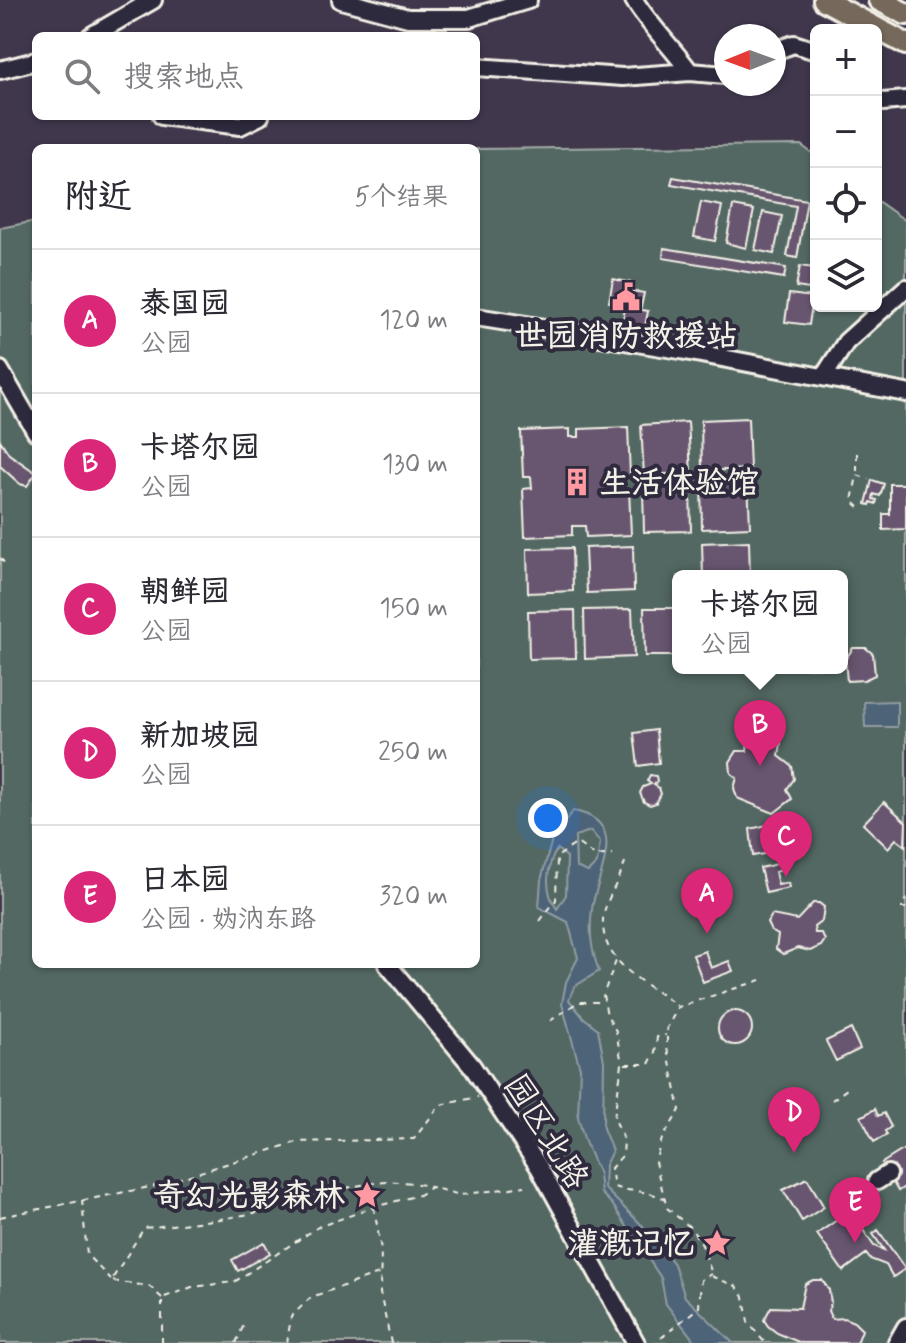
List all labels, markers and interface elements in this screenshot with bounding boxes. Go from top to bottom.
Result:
north arrow [714,24,786,96]
map controls [810,24,882,312]
button: + [810,24,882,96]
search box [32,32,480,120]
icon: search [60,54,104,98]
text: 搜索地点 [124,58,244,97]
button: − [810,96,882,168]
button: locate [810,168,882,240]
text: 附近 [64,175,132,220]
text: 5个结果 [354,181,448,215]
button: layers [810,240,882,312]
public building icon: 世园消防救援站 [611,282,641,312]
text: 泰国园 [140,285,230,324]
text: A [81,304,99,338]
text: 120 m [379,304,448,338]
place label: 世园消防救援站 [514,316,738,358]
text: 公园 [140,327,192,361]
text: 卡塔尔园 [140,429,260,468]
text: B [82,448,98,482]
text: 130 m [382,448,448,482]
place label: 生活体验馆 [599,463,759,505]
building icon: 生活体验馆 [562,467,592,497]
text: 公园 [140,471,192,505]
popup [672,570,848,674]
text: 朝鲜园 [140,573,230,612]
text: 卡塔尔园 [700,586,820,625]
text: C [81,592,99,626]
text: 150 m [379,592,448,626]
text: 公园 [140,615,192,649]
text: 公园 [700,628,752,662]
pin: B [734,700,786,766]
text: 新加坡园 [140,717,260,756]
text: D [81,736,99,770]
text: 250 m [378,736,448,770]
text: 公园 [140,759,192,793]
your location [528,798,568,838]
pin: C [760,811,812,877]
text: 日本园 [140,861,230,900]
pin: A [681,868,733,934]
text: E [82,880,98,914]
text: 320 m [379,880,448,914]
text: 公园 · 妫汭东路 [140,903,316,937]
street label: 园区北路 [494,1067,597,1197]
pin: D [768,1087,820,1153]
place label: 奇幻光影森林 [153,1176,345,1218]
pin: E [829,1177,881,1243]
place icon: 奇幻光影森林 [352,1180,382,1210]
place label: 灌溉记忆 [567,1224,695,1266]
place icon: 灌溉记忆 [702,1228,732,1258]

